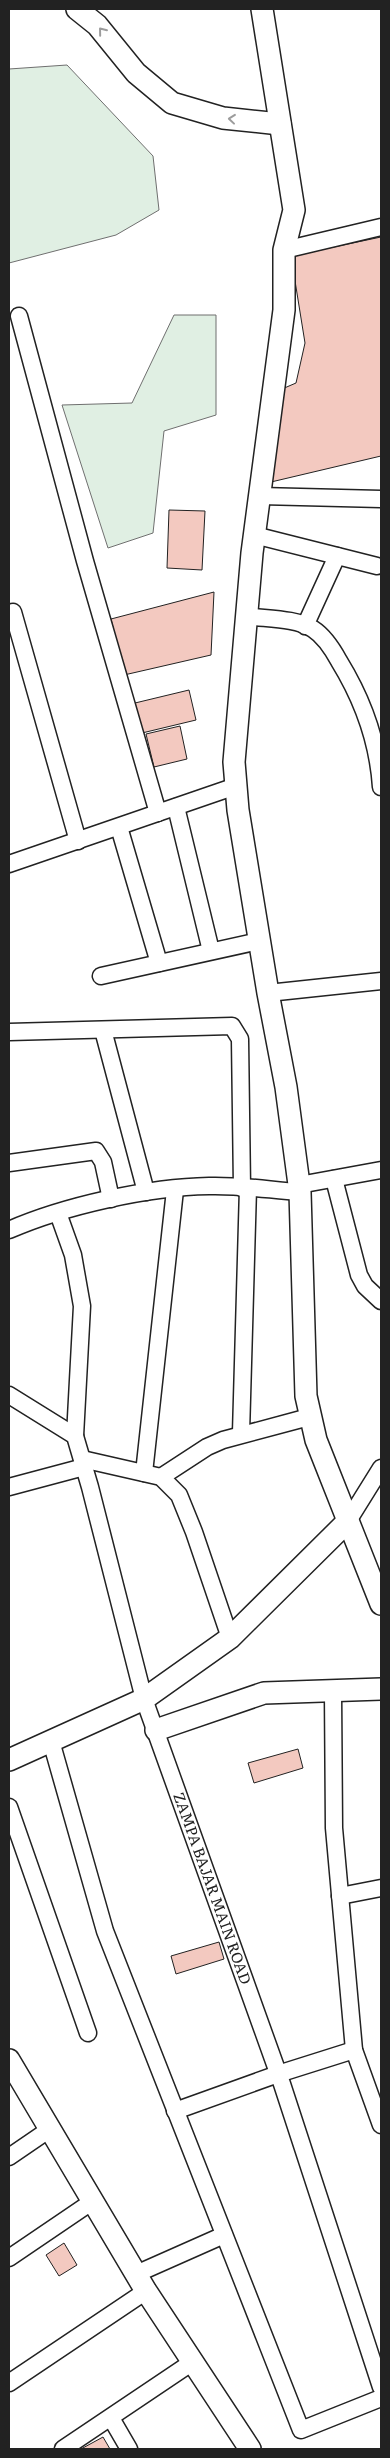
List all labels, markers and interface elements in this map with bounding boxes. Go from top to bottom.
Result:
one-way arrow [99,28,108,37]
one-way arrow [228,114,236,125]
street label: ZAMPA BAJAR MAIN ROAD [168,1789,258,1987]

